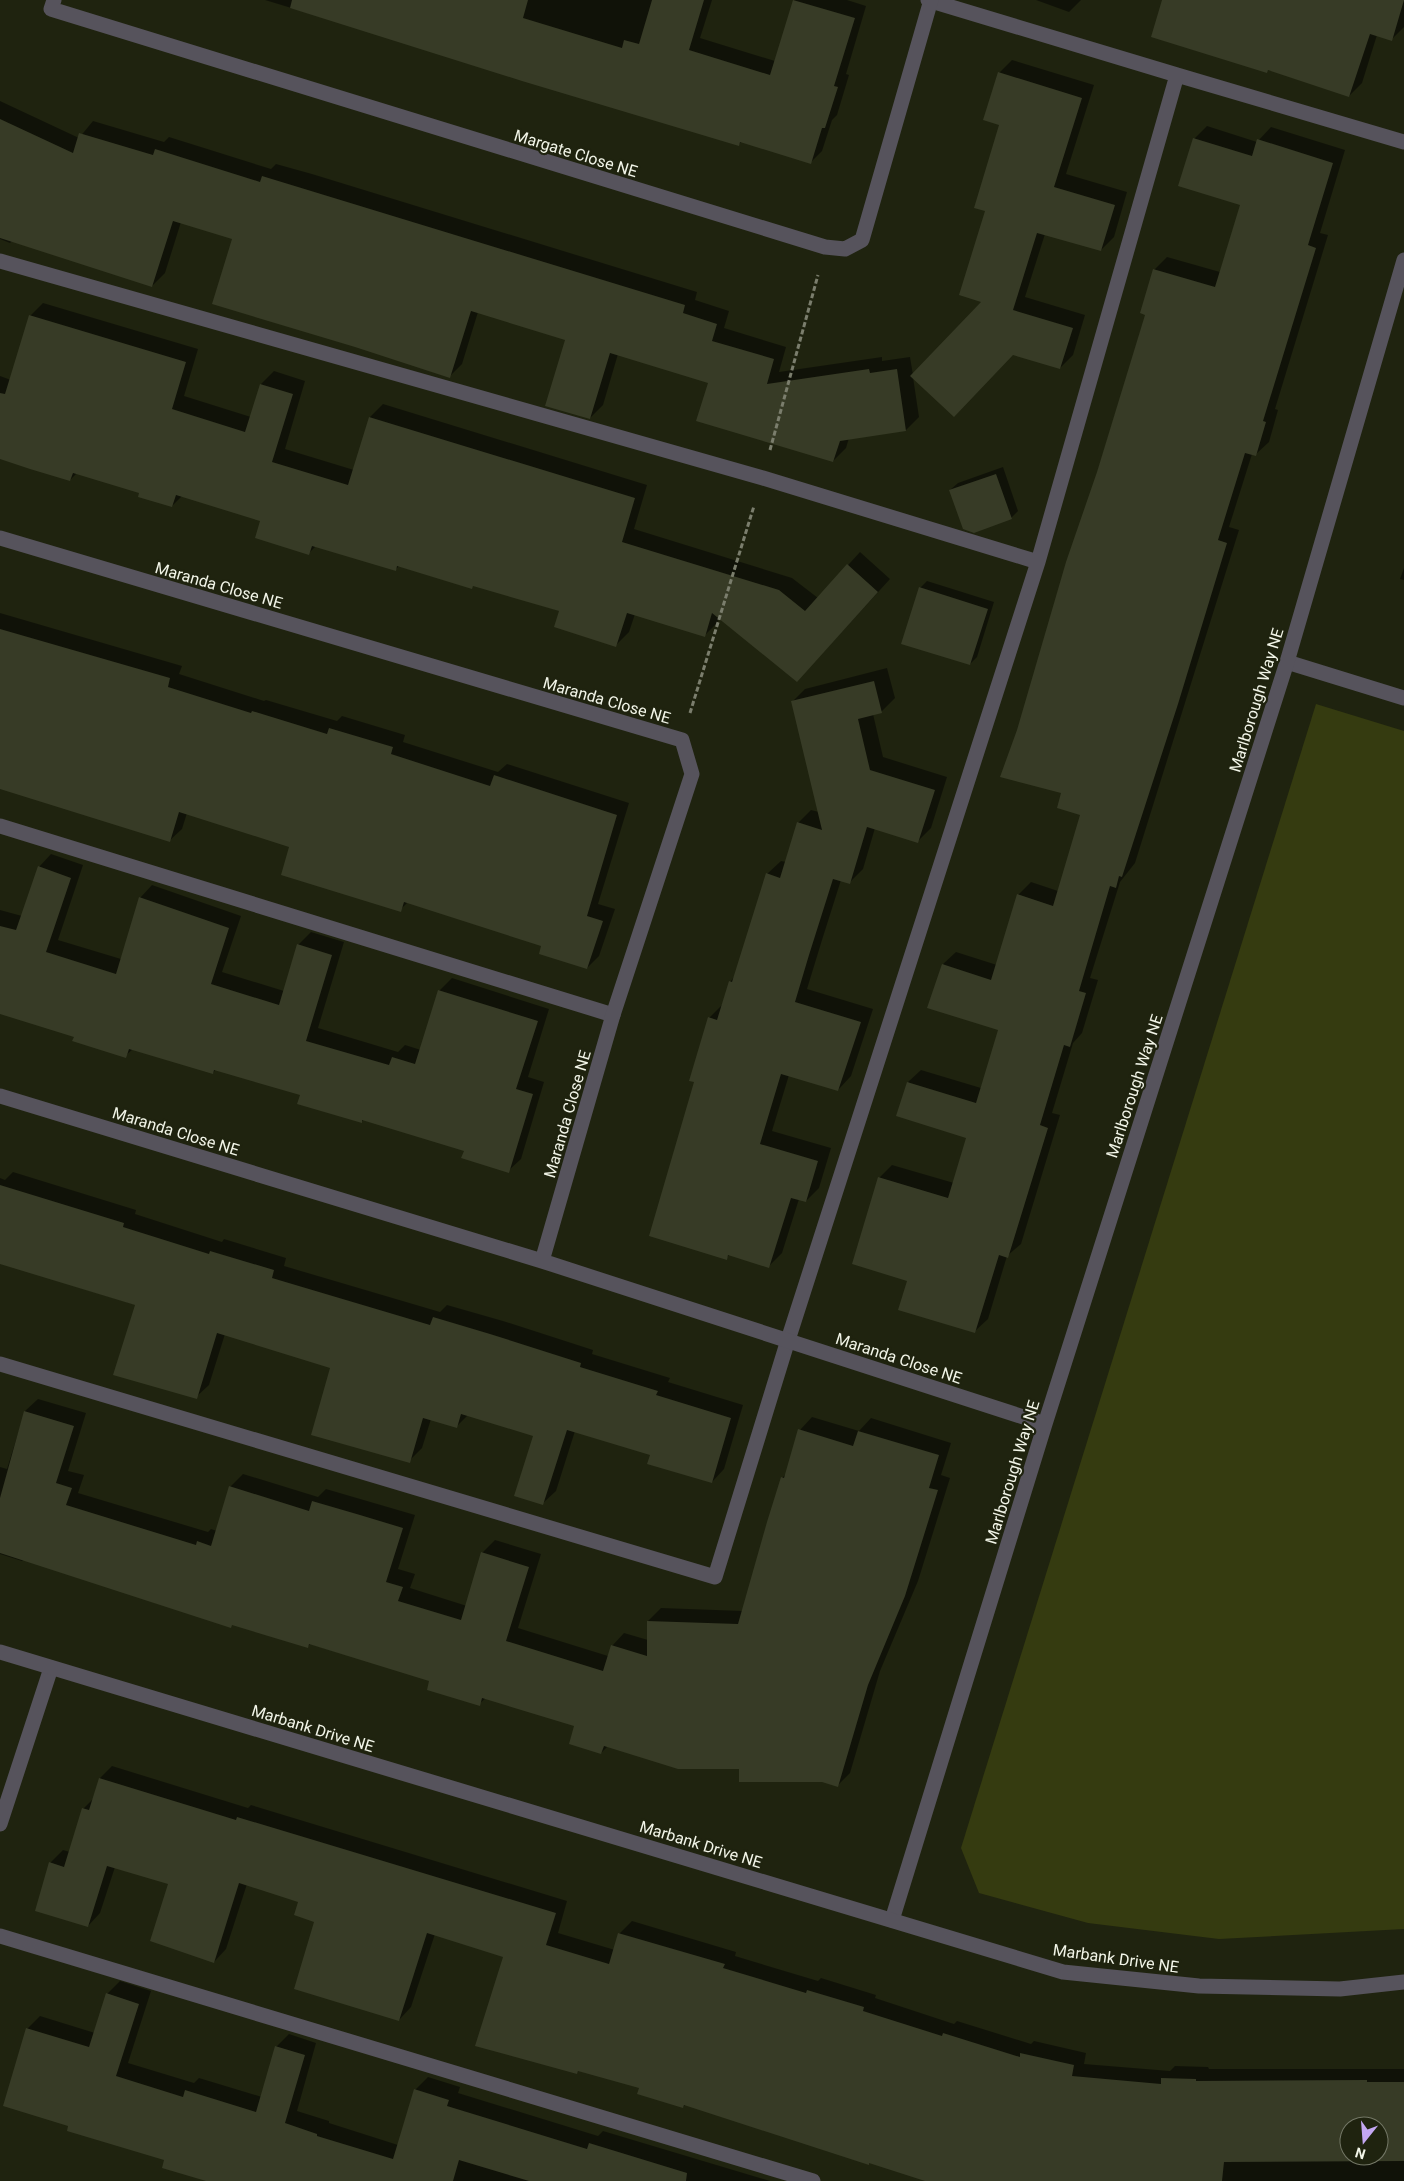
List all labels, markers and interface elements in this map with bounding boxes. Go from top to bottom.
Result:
street label: Margate Close NE [512,126,640,181]
street label: Maranda Close NE [153,558,285,613]
street label: Marlborough Way NE [1226,626,1287,774]
street label: Maranda Close NE [541,673,673,728]
street label: Marlborough Way NE [1102,1012,1167,1160]
street label: Maranda Close NE [540,1048,595,1180]
street label: Maranda Close NE [110,1103,242,1160]
street label: Maranda Close NE [833,1329,964,1388]
street label: Marlborough Way NE [982,1398,1043,1546]
street label: Marbank Drive NE [249,1701,376,1756]
street label: Marbank Drive NE [637,1817,764,1872]
street label: Marbank Drive NE [1052,1940,1180,1977]
north arrow [1339,2116,1389,2166]
text: N [1353,2144,1367,2163]

